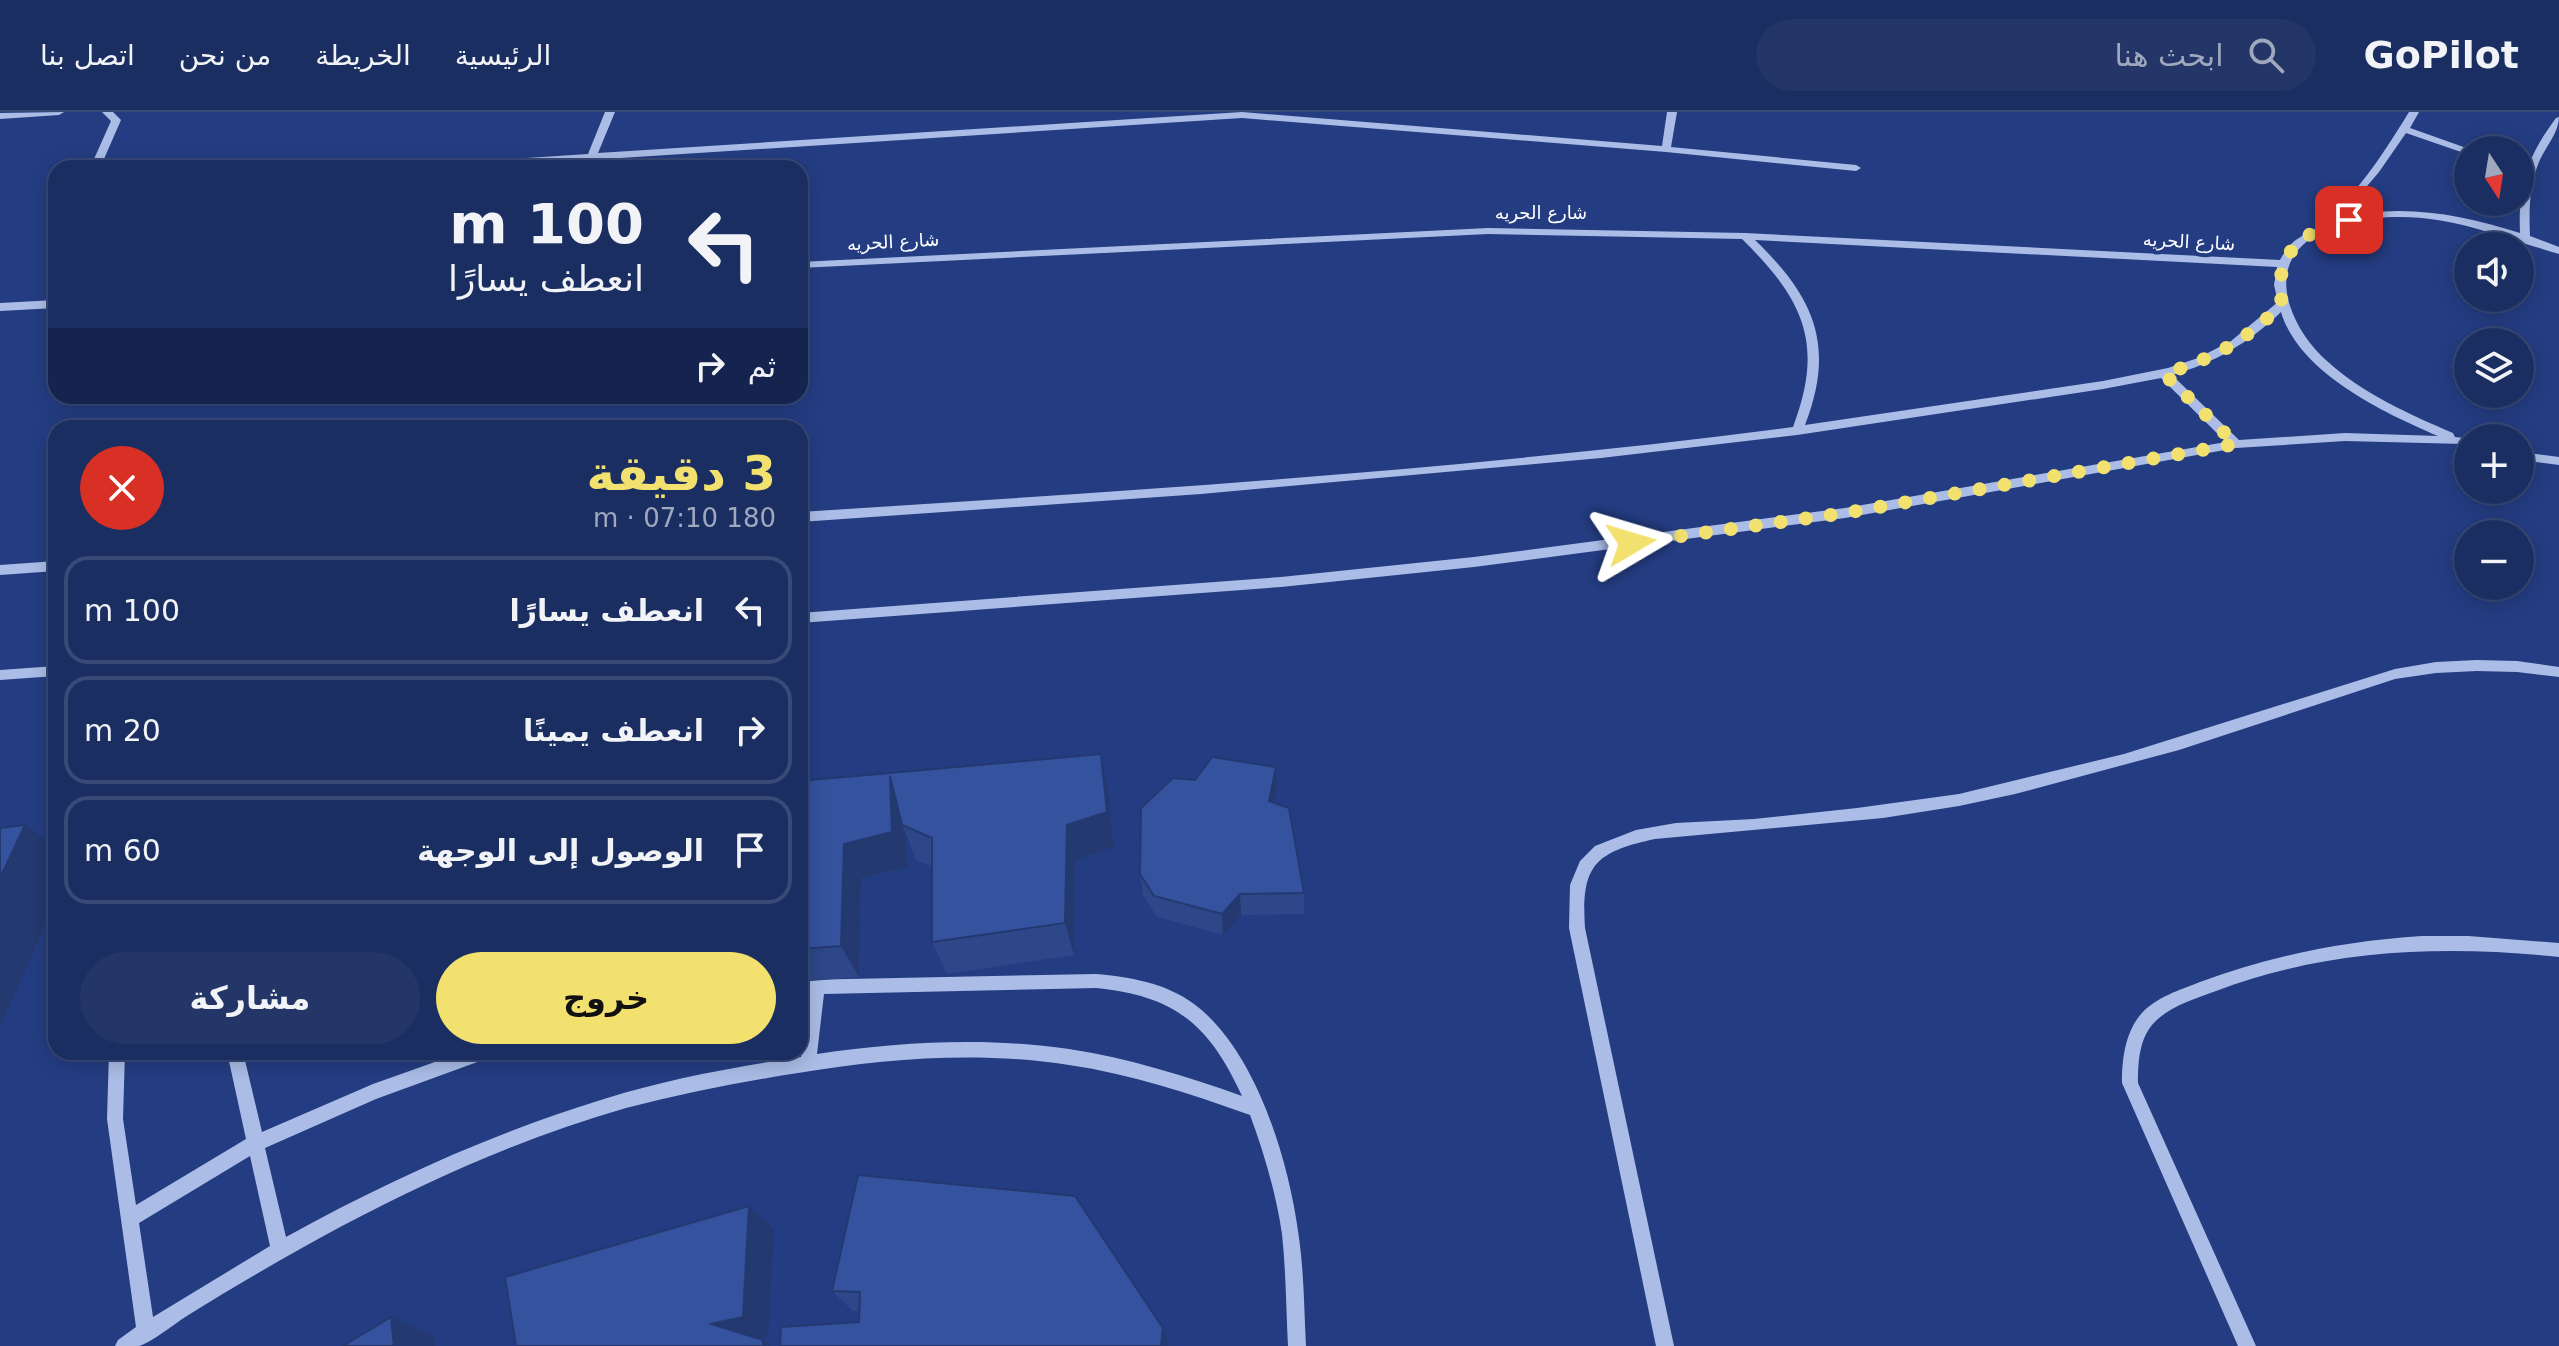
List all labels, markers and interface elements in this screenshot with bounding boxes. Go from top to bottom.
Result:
search box [1756,19,2316,91]
icon: search [2244,33,2288,77]
text: GoPilot [2364,33,2519,77]
text: ابحث هنا [2114,38,2224,73]
text: اتصل بنا [40,39,135,72]
text: من نحن [179,39,271,72]
text: الخريطة [315,39,411,72]
text: الرئيسية [455,39,551,72]
north arrow [2454,136,2534,216]
map controls [2454,136,2534,600]
pin [2315,186,2383,254]
text: 100 m [449,191,644,256]
icon: left [672,192,776,296]
icon: arrive [2327,198,2371,242]
street label: شارع الحريه [1495,202,1587,224]
street label: شارع الحريه [846,229,940,255]
street label: شارع الحريه [2142,229,2236,255]
button: sound [2454,232,2534,312]
text: انعطف يسارًا [448,258,644,299]
button: layers [2454,328,2534,408]
icon: right [688,344,732,388]
text: ثم [748,349,776,384]
button: + [2454,424,2534,504]
text: 3 دقيقة [587,445,776,501]
button: close [80,446,164,530]
position arrow [1589,501,1673,585]
text: 180 m · 07:10 [593,503,776,533]
button: − [2454,520,2534,600]
icon: left [728,588,772,632]
text: 100 m [84,593,180,628]
text: انعطف يسارًا [510,593,704,628]
icon: right [728,708,772,752]
text: 20 m [84,713,161,748]
text: انعطف يمينًا [523,713,704,748]
icon: arrive [728,828,772,872]
text: 60 m [84,833,161,868]
text: الوصول إلى الوجهة [417,833,704,868]
button: مشاركة [80,952,420,1044]
button: خروج [436,952,776,1044]

